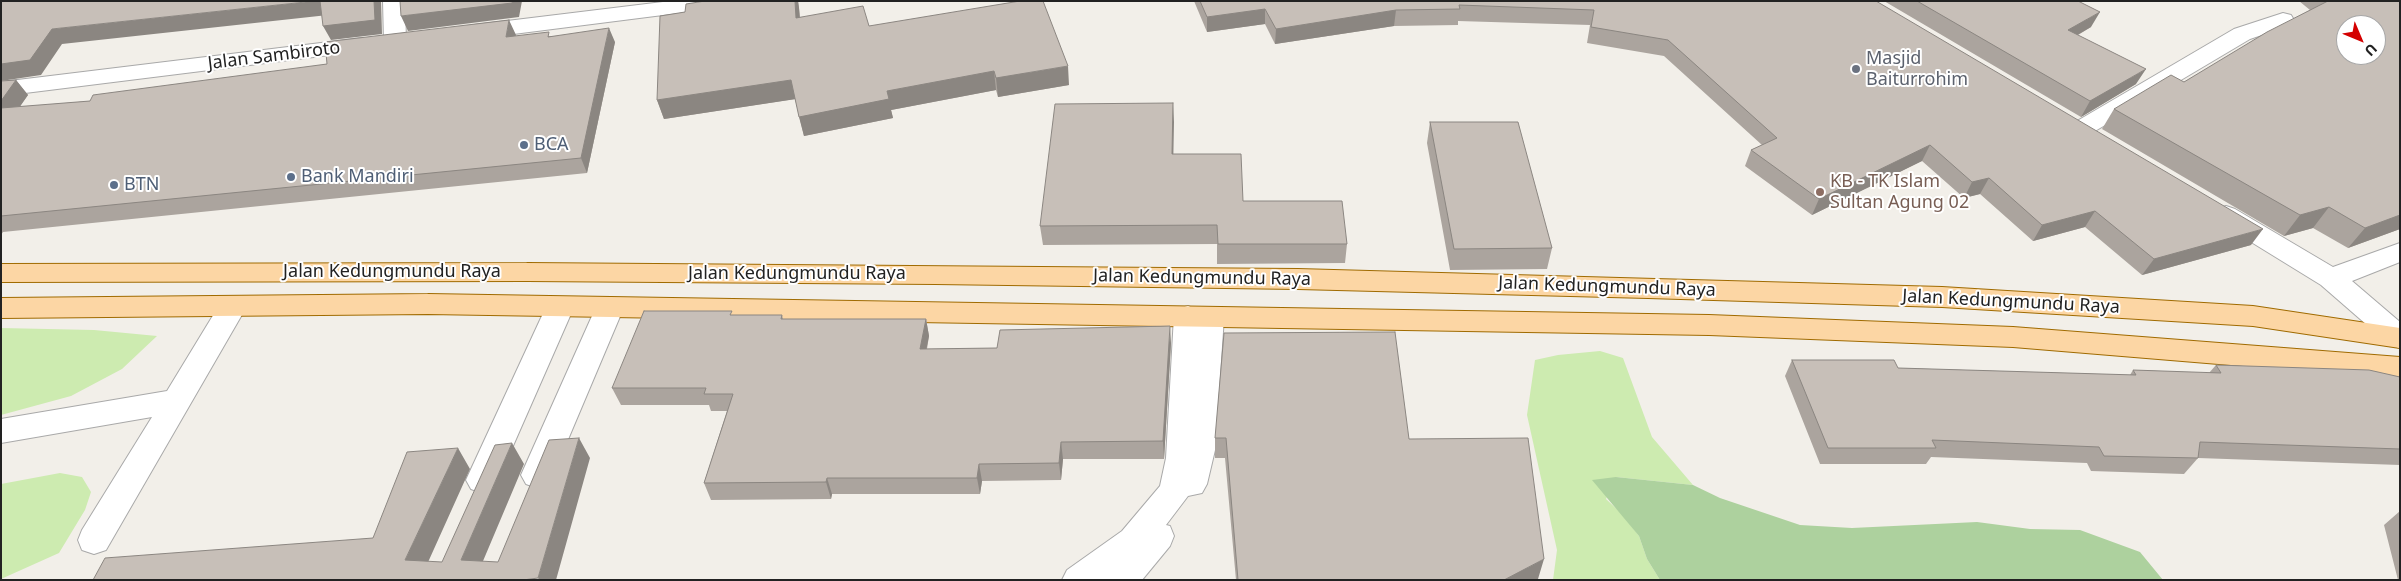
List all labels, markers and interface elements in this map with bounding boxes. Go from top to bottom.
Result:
north arrow [2336,15,2386,65]
street label: Jalan Sambiroto [206,37,342,75]
text: U [2361,40,2382,61]
place label: Masjid Baiturrohim [1866,48,1968,90]
marker: Masjid Baiturrohim [1850,63,1862,75]
place label: BCA [534,134,569,156]
marker: BCA [518,139,530,151]
place label: Bank Mandiri [301,166,414,188]
marker: Bank Mandiri [285,171,297,183]
place label: KB - TK Islam Sultan Agung 02 [1830,171,1969,213]
place label: BTN [124,174,159,196]
marker: BTN [108,179,120,191]
marker: KB - TK Islam Sultan Agung 02 [1814,186,1826,198]
street label: Jalan Kedungmundu Raya [283,261,501,283]
street label: Jalan Kedungmundu Raya [688,263,906,285]
street label: Jalan Kedungmundu Raya [1093,265,1311,291]
street label: Jalan Kedungmundu Raya [1498,272,1716,302]
street label: Jalan Kedungmundu Raya [1902,286,2120,318]

